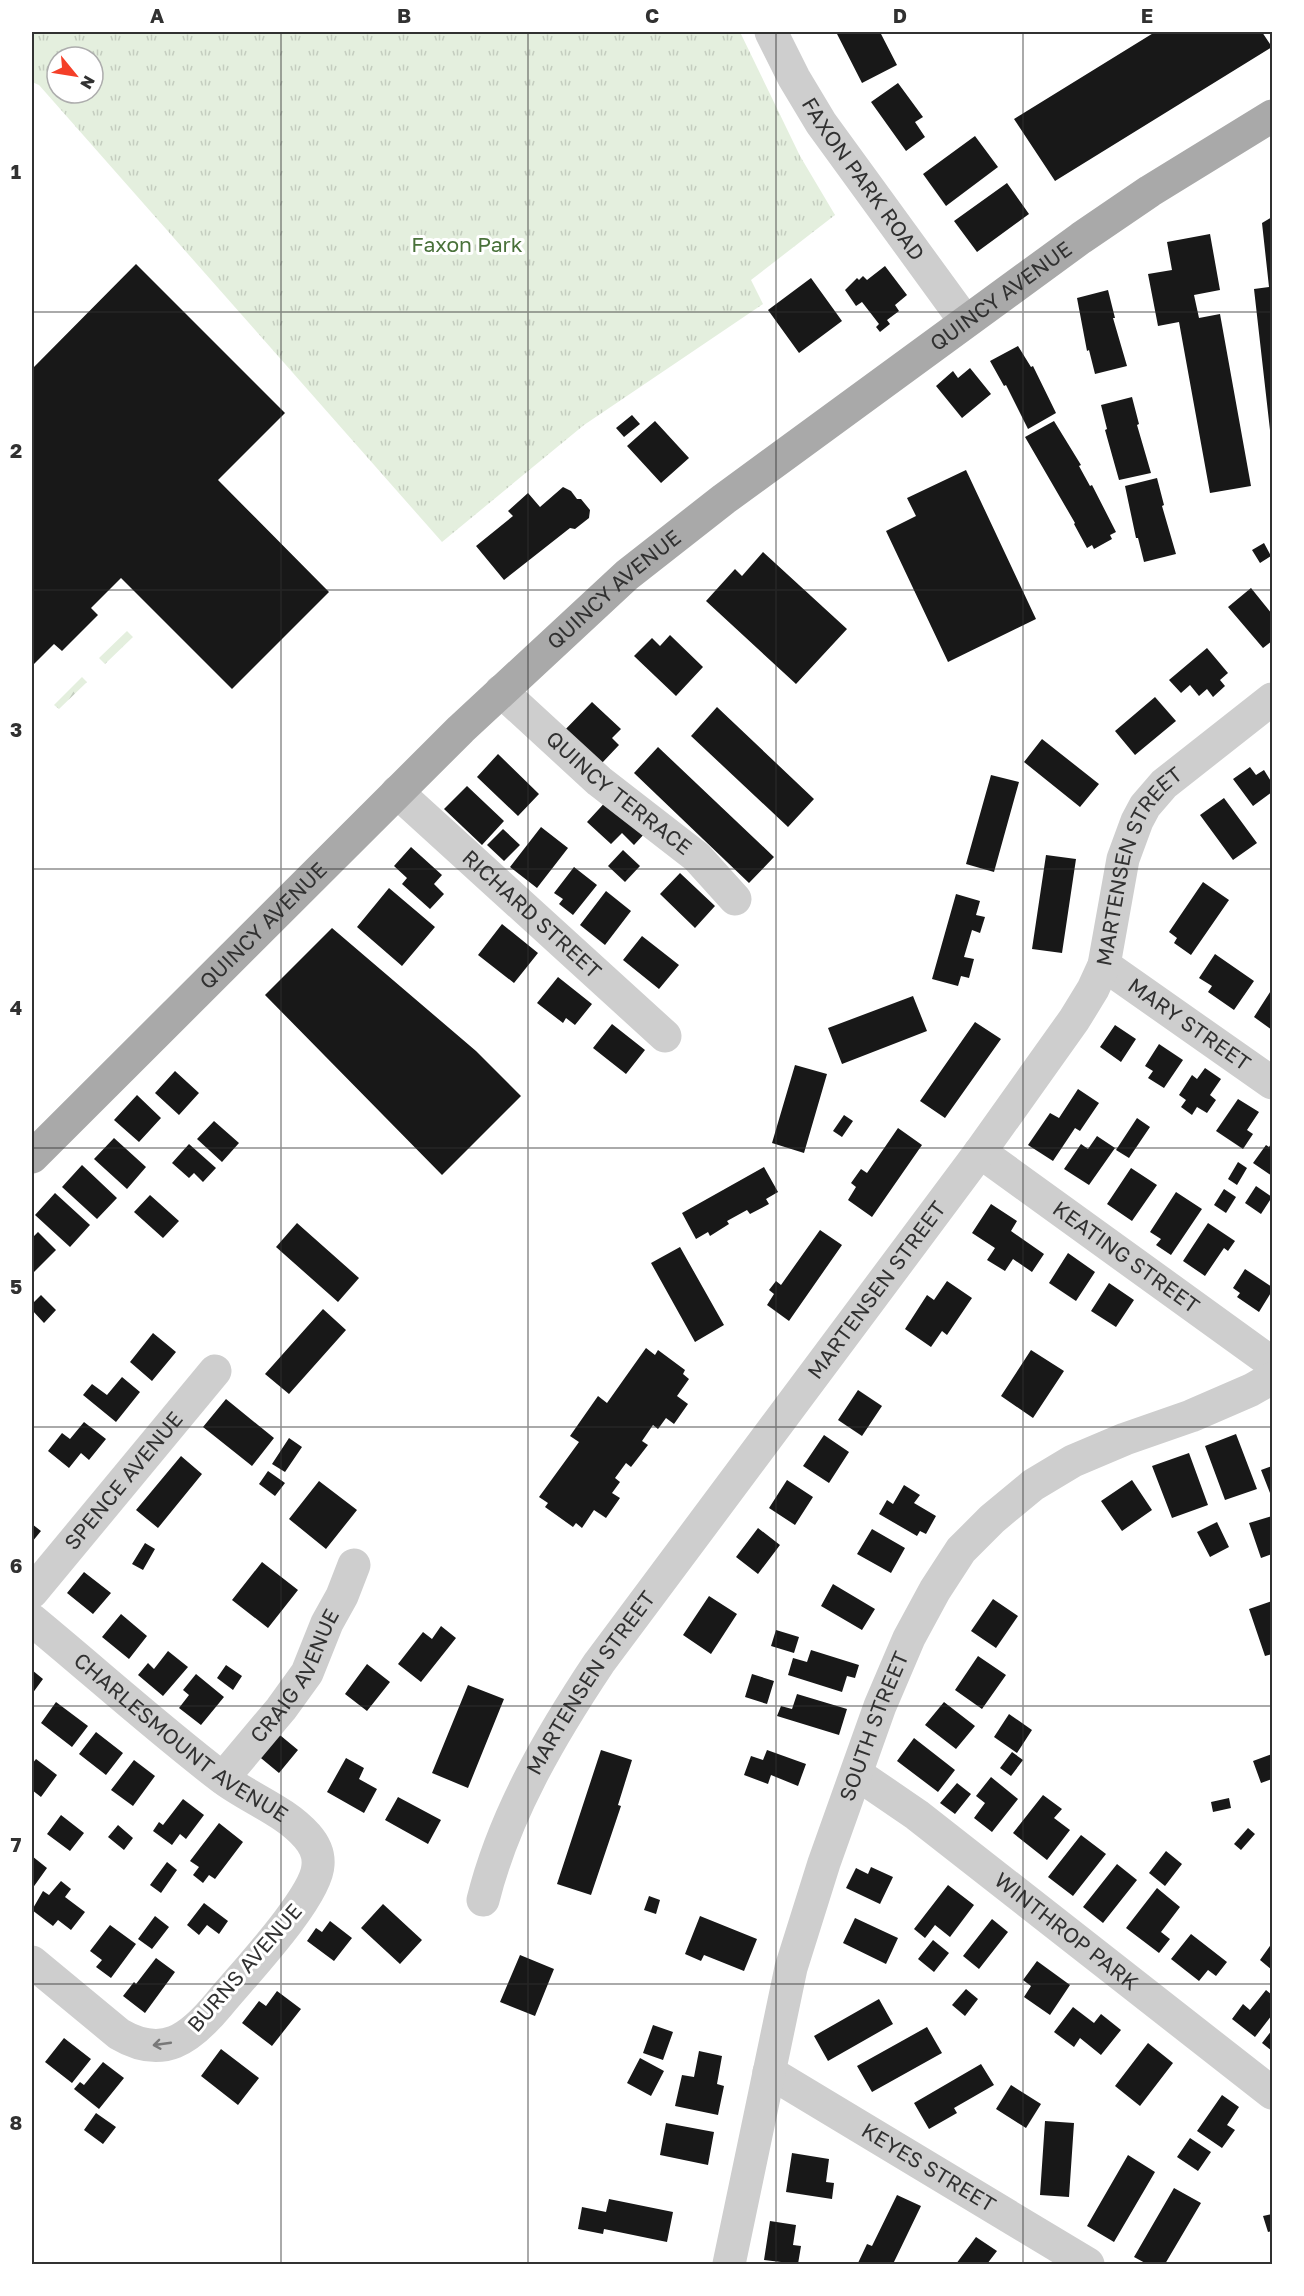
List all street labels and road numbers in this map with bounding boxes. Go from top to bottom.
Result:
street label: FAXON PARK ROAD [797,93,931,265]
street label: QUINCY AVENUE [925,235,1076,356]
street label: QUINCY AVENUE [541,524,686,654]
street label: QUINCY TERRACE [541,725,697,860]
street label: MARTENSEN STREET [1090,761,1187,968]
street label: RICHARD STREET [457,844,607,984]
street label: QUINCY AVENUE [194,856,332,994]
street label: MARY STREET [1123,972,1256,1076]
street label: KEATING STREET [1048,1195,1205,1318]
street label: MARTENSEN STREET [801,1196,951,1384]
street label: SPENCE AVENUE [58,1406,188,1555]
street label: MARTENSEN STREET [520,1585,660,1779]
street label: CRAIG AVENUE [244,1604,344,1748]
street label: CHARLESMOUNT AVENUE [69,1647,293,1827]
street label: SOUTH STREET [833,1647,914,1804]
street label: WINTHROP PARK [990,1867,1144,1995]
street label: BURNS AVENUE [181,1898,307,2037]
street label: KEYES STREET [857,2117,1001,2217]

